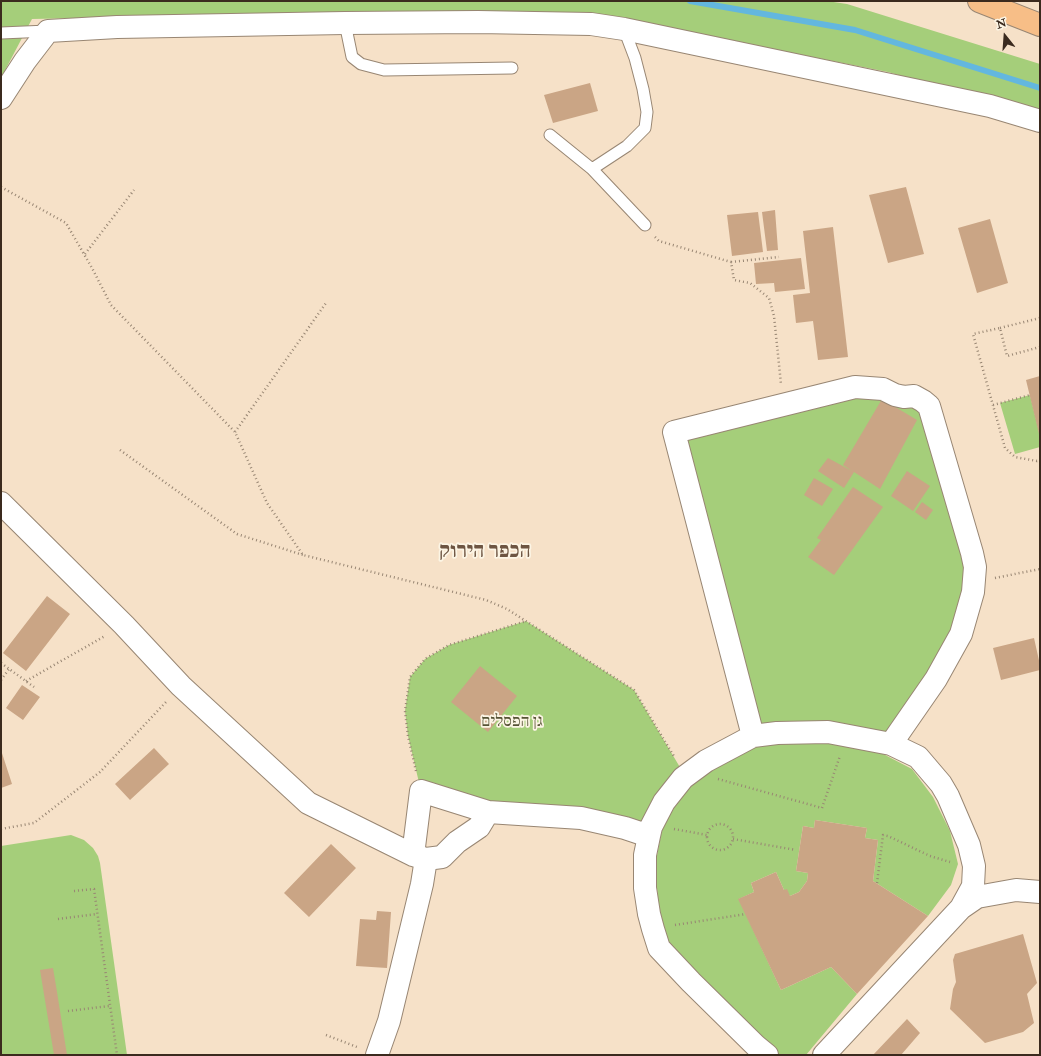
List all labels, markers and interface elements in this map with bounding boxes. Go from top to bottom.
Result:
north arrow [985,16,1025,56]
text: N [995,16,1008,32]
district label: הכפר הירוק [439,539,531,565]
park label: גן הפסלים [481,712,543,732]

